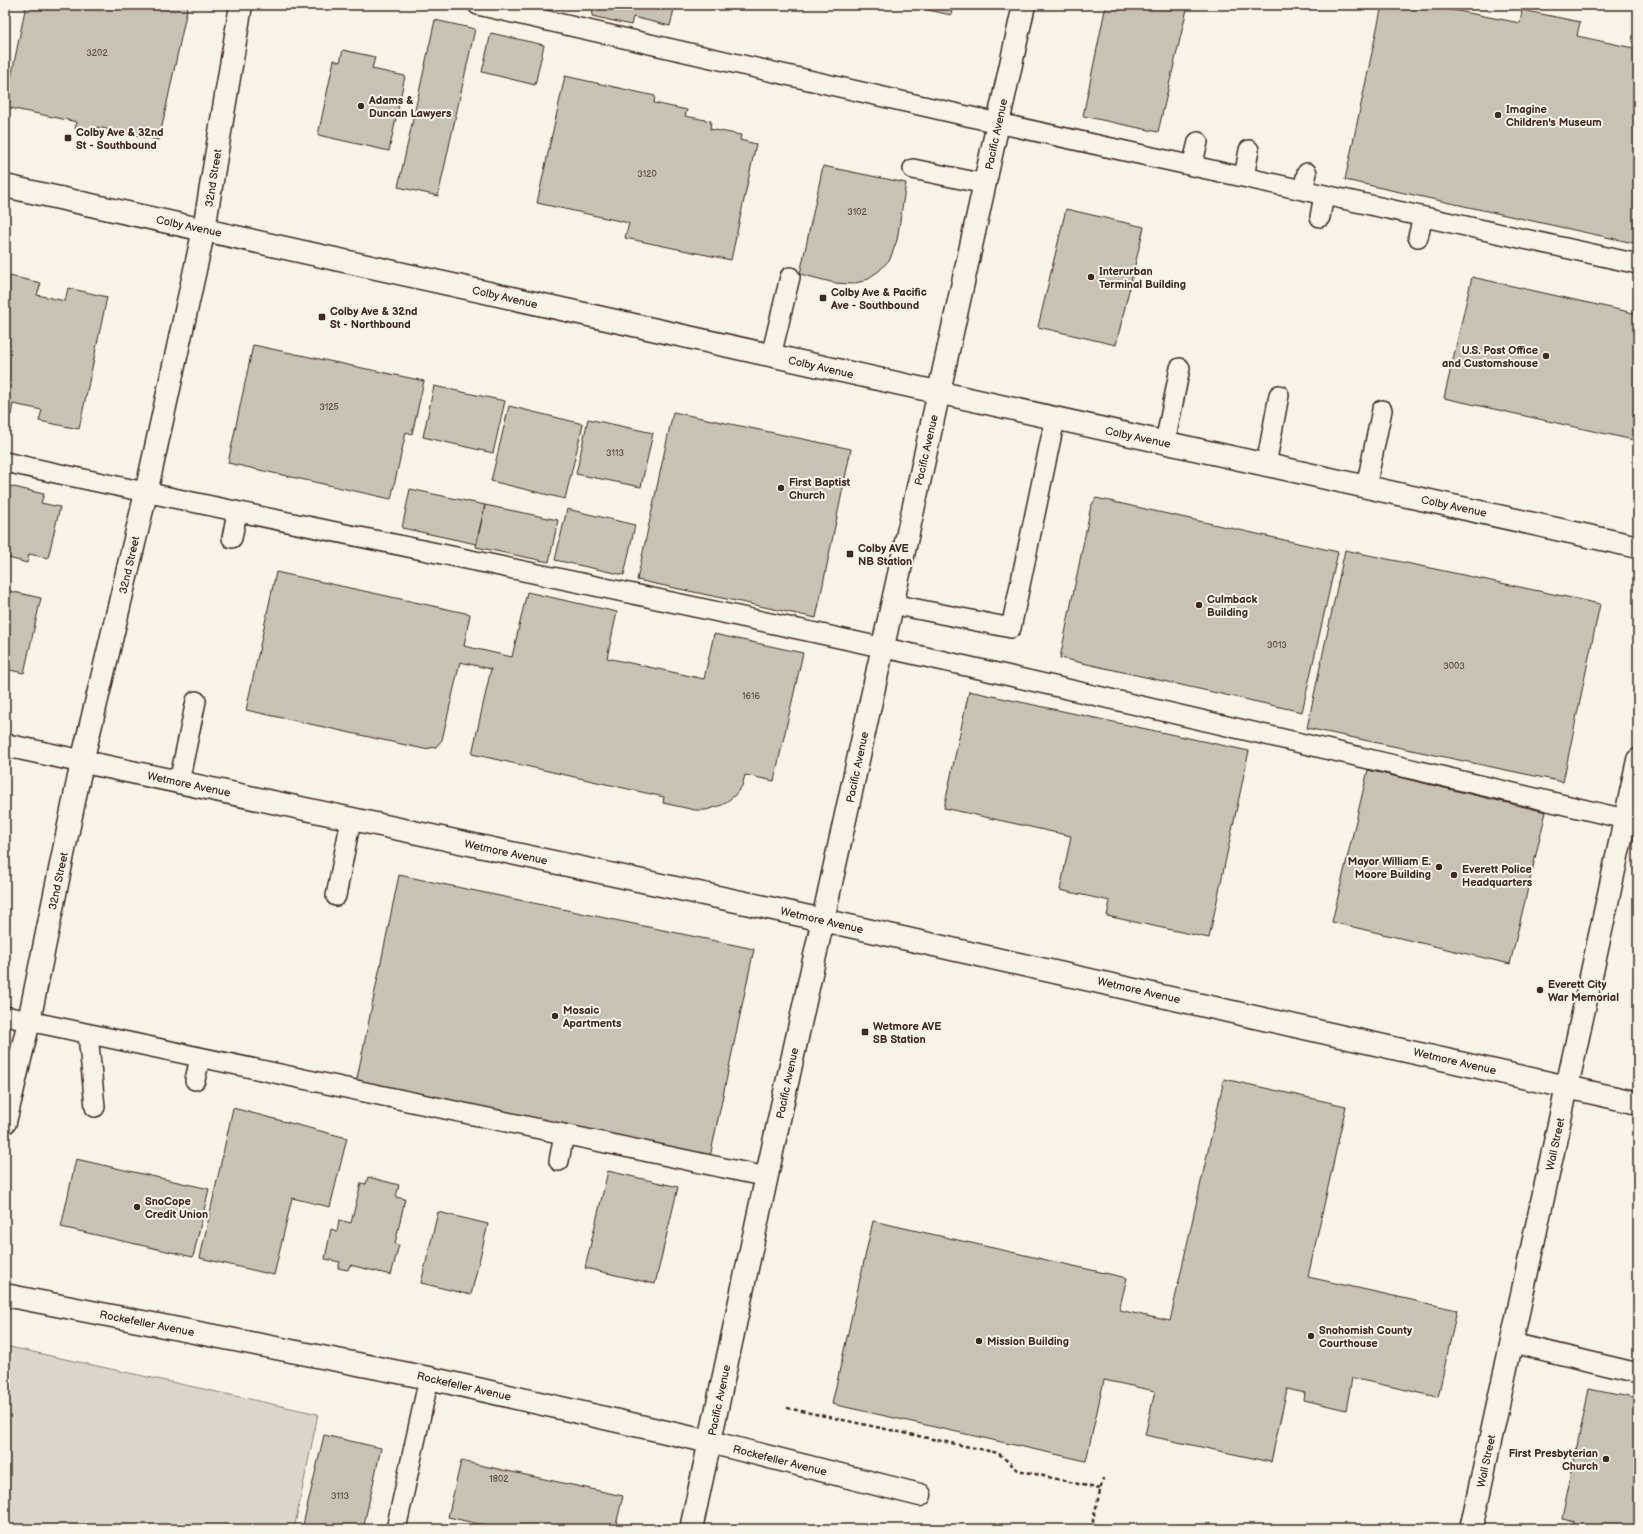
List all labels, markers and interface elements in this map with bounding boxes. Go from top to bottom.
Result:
house number: 3202 [86,48,108,59]
place label: Adams & Duncan Lawyers [368,94,452,120]
street label: Pacific Avenue [983,97,1010,171]
marker: Adams & Duncan Lawyers [356,101,366,111]
place label: Imagine Children's Museum [1506,103,1602,129]
marker: Imagine Children's Museum [1493,110,1503,120]
place label: Colby Ave & 32nd St - Southbound [76,126,164,152]
marker: Colby Ave & 32nd St - Southbound [63,133,73,143]
street label: 32nd Street [202,147,225,208]
house number: 3120 [637,169,657,180]
house number: 3102 [847,207,867,218]
street label: Colby Avenue [155,213,223,240]
place label: Interurban Terminal Building [1099,265,1186,291]
marker: Interurban Terminal Building [1086,272,1096,282]
street label: Colby Avenue [471,284,539,311]
place label: Colby Ave & Pacific Ave - Southbound [830,286,927,312]
marker: Colby Ave & Pacific Ave - Southbound [818,293,828,303]
place label: Colby Ave & 32nd St - Northbound [330,305,418,331]
marker: Colby Ave & 32nd St - Northbound [317,312,327,322]
place label: U.S. Post Office and Customshouse [1442,344,1538,370]
marker: U.S. Post Office and Customshouse [1541,351,1551,361]
street label: Colby Avenue [787,354,855,381]
house number: 3125 [319,402,339,413]
street label: Pacific Avenue [912,413,941,487]
street label: Colby Avenue [1104,424,1172,451]
house number: 3113 [606,448,624,459]
place label: First Baptist Church [789,476,851,502]
marker: First Baptist Church [776,483,786,493]
street label: Colby Avenue [1420,493,1488,520]
street label: 32nd Street [117,534,143,595]
place label: Colby AVE NB Station [858,542,912,568]
marker: Colby AVE NB Station [845,549,855,559]
place label: Culmback Building [1207,593,1258,619]
marker: Culmback Building [1194,600,1204,610]
house number: 3013 [1267,640,1287,651]
house number: 3003 [1443,661,1465,672]
house number: 1616 [742,691,760,702]
street label: Pacific Avenue [844,730,871,804]
street label: Wetmore Avenue [146,769,232,800]
street label: Wetmore Avenue [463,837,549,868]
street label: 32nd Street [46,850,71,911]
place label: Mayor William E. Moore Building [1348,855,1432,881]
marker: Mayor William E. Moore Building [1434,862,1444,872]
place label: Everett Police Headquarters [1462,863,1533,889]
marker: Everett Police Headquarters [1449,870,1459,880]
street label: Wetmore Avenue [779,905,865,936]
street label: Wetmore Avenue [1096,975,1182,1006]
place label: Everett City War Memorial [1548,978,1619,1004]
marker: Everett City War Memorial [1535,985,1545,995]
place label: Mosaic Apartments [562,1004,622,1030]
marker: Mosaic Apartments [550,1011,560,1021]
place label: Wetmore AVE SB Station [873,1020,941,1046]
marker: Wetmore AVE SB Station [860,1027,870,1037]
street label: Pacific Avenue [774,1046,801,1120]
street label: Wetmore Avenue [1412,1046,1498,1077]
street label: Wall Street [1544,1116,1568,1172]
place label: SnoCope Credit Union [145,1195,208,1221]
marker: SnoCope Credit Union [132,1202,142,1212]
street label: Rockefeller Avenue [98,1308,196,1339]
place label: Snohomish County Courthouse [1319,1324,1412,1350]
marker: Snohomish County Courthouse [1306,1331,1316,1341]
place label: Mission Building [987,1335,1069,1348]
marker: Mission Building [974,1336,984,1346]
street label: Pacific Avenue [706,1363,733,1437]
street label: Rockefeller Avenue [415,1369,513,1404]
street label: Wall Street [1475,1433,1499,1489]
street label: Rockefeller Avenue [732,1443,829,1479]
place label: First Presbyterian Church [1509,1447,1598,1473]
marker: First Presbyterian Church [1601,1454,1611,1464]
house number: 1802 [489,1474,509,1485]
house number: 3113 [331,1491,349,1502]

